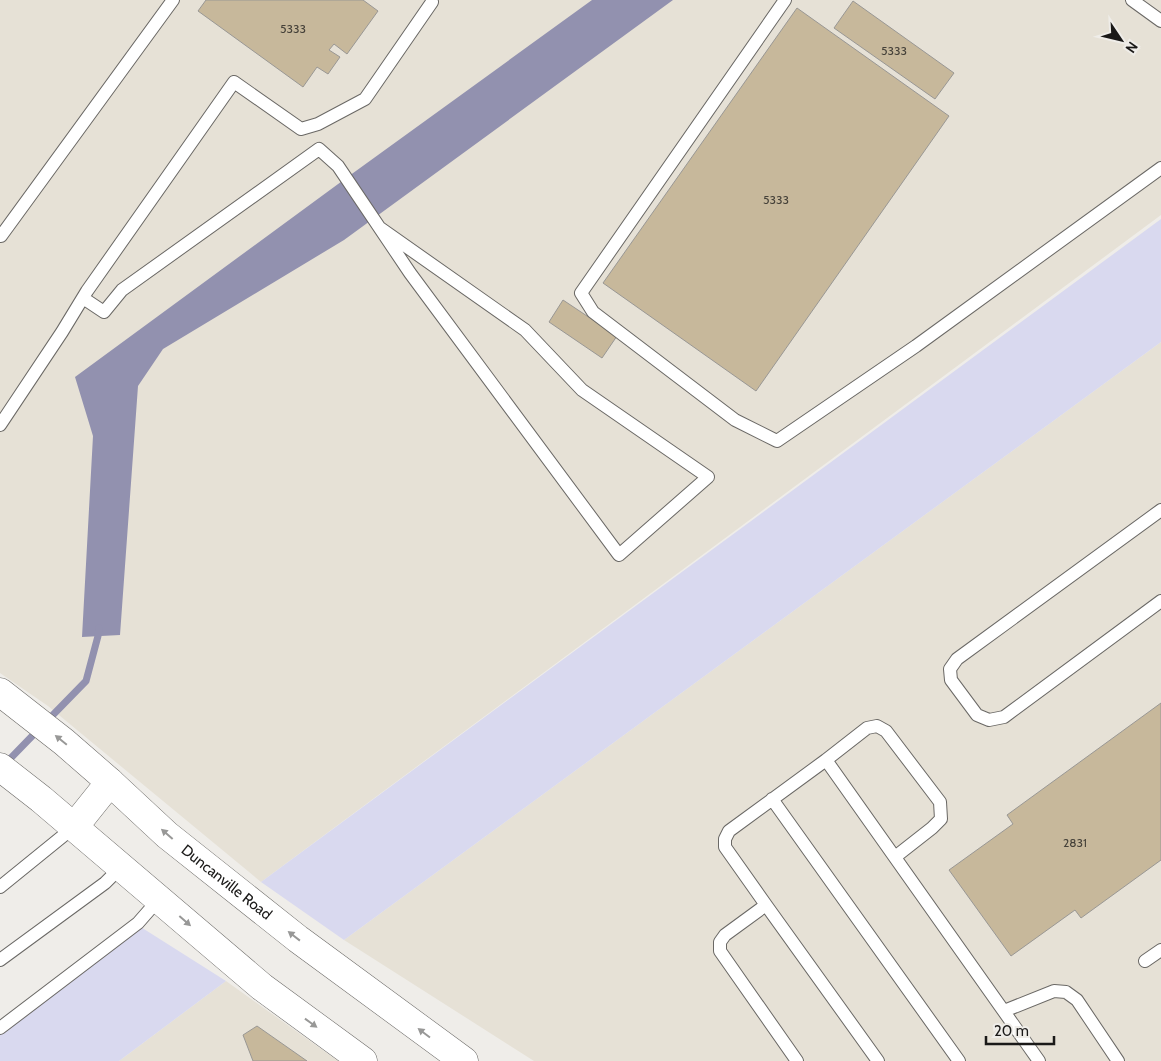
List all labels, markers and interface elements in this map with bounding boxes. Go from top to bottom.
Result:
north arrow [1096,15,1146,65]
house number: 5333 [280,21,306,36]
text: N [1121,38,1142,57]
house number: 5333 [881,43,907,58]
house number: 5333 [763,192,789,207]
one-way arrow [55,735,68,746]
one-way arrow [161,829,174,840]
house number: 2831 [1063,835,1087,850]
street label: Duncanville Road [178,841,275,924]
one-way arrow [178,916,191,927]
one-way arrow [288,930,301,941]
scale bar [986,1014,1054,1046]
one-way arrow [304,1018,318,1028]
text: 20 m [994,1022,1029,1040]
one-way arrow [417,1028,431,1038]

